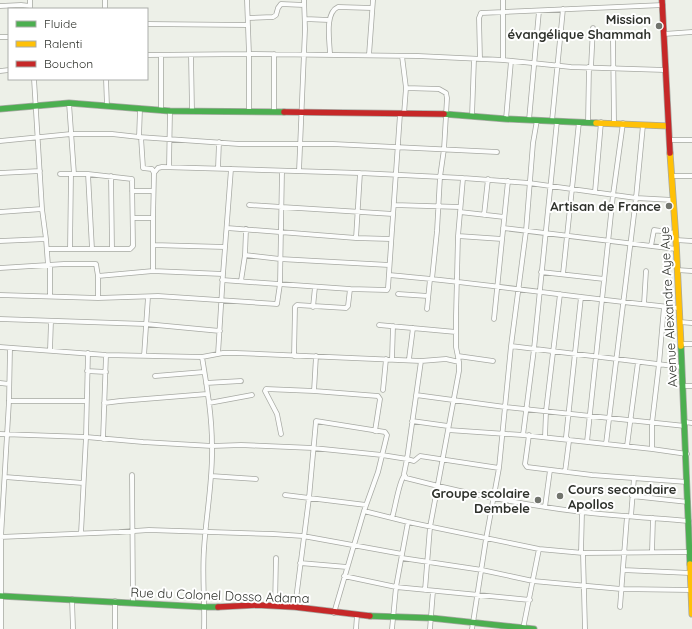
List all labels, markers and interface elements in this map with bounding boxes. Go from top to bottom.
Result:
legend [8,8,148,80]
place label: Mission évangélique Shammah [508,11,651,42]
text: Fluide [44,16,77,31]
marker: Mission évangélique Shammah [654,21,664,31]
text: Ralenti [44,36,82,51]
text: Bouchon [44,56,93,71]
place label: Artisan de France [550,198,661,214]
marker: Artisan de France [664,201,674,211]
street label: Avenue Alexandre Aye Aye [656,226,680,388]
place label: Cours secondaire Apollos [568,481,677,512]
place label: Groupe scolaire Dembele [431,485,530,516]
marker: Cours secondaire Apollos [555,491,565,501]
marker: Groupe scolaire Dembele [533,495,543,505]
street label: Rue du Colonel Dosso Adama [130,584,310,606]

